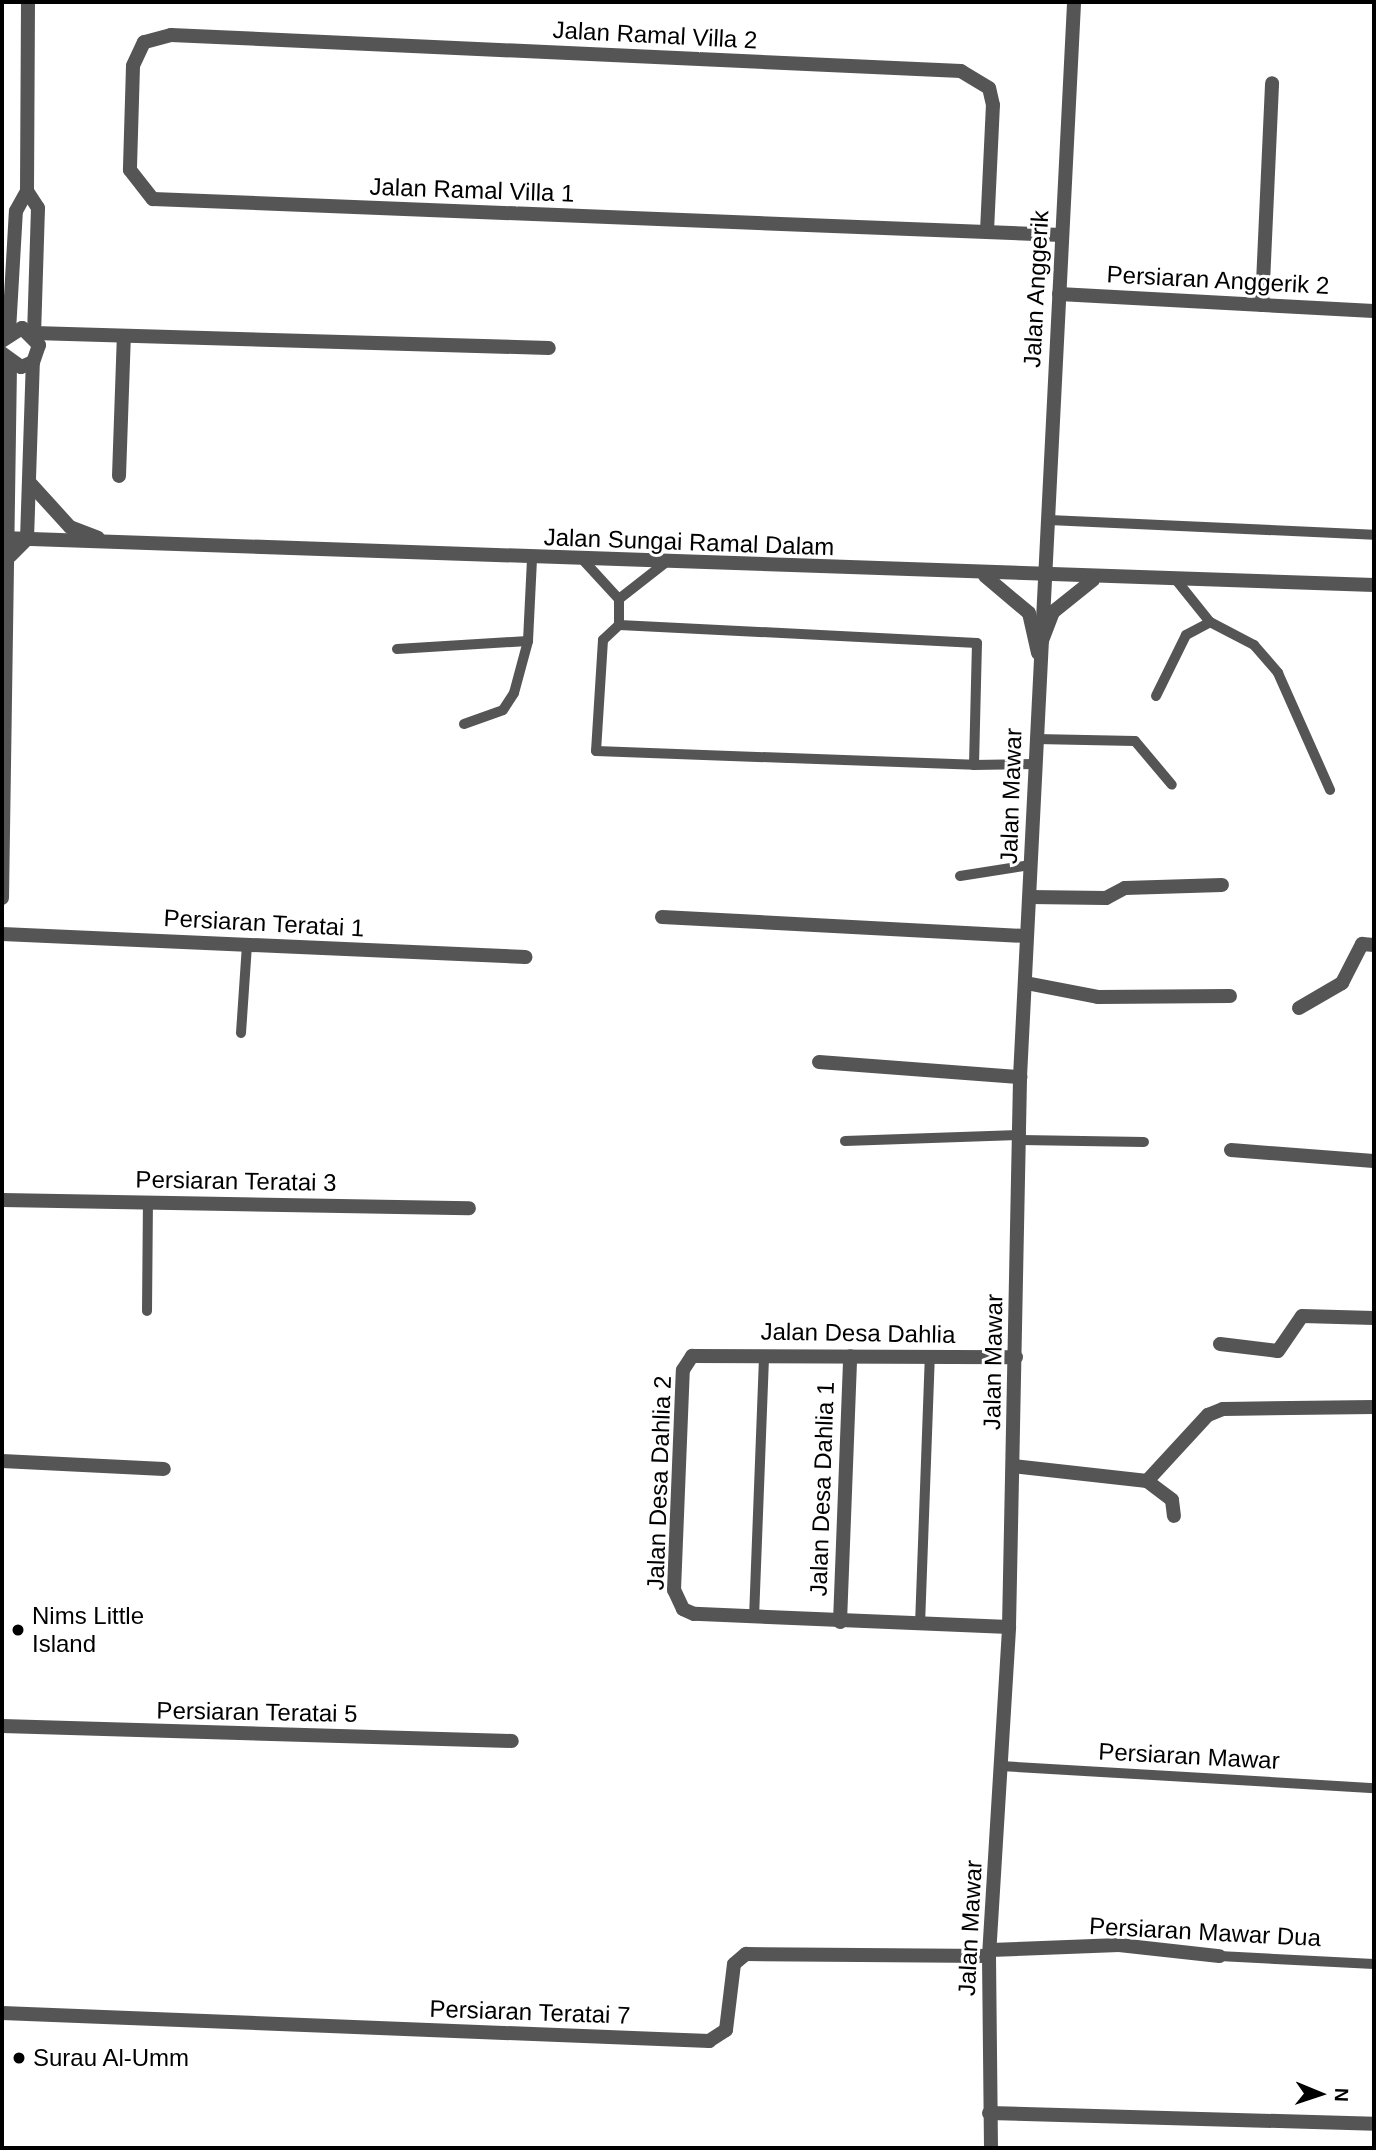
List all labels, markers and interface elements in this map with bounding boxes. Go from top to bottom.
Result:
street label: Jalan Ramal Villa 2 [552,15,758,55]
street label: Jalan Ramal Villa 1 [369,172,575,208]
street label: Jalan Anggerik [1017,209,1055,369]
street label: Persiaran Anggerik 2 [1105,260,1331,300]
street label: Jalan Sungai Ramal Dalam [543,523,835,561]
street label: Jalan Mawar [994,728,1028,864]
street label: Persiaran Teratai 1 [163,903,365,943]
street label: Persiaran Teratai 3 [135,1165,337,1197]
street label: Jalan Mawar [977,1294,1009,1430]
street label: Jalan Desa Dahlia [760,1317,956,1349]
street label: Jalan Desa Dahlia 2 [641,1375,677,1591]
street label: Jalan Desa Dahlia 1 [804,1381,840,1597]
place label: Nims Little Island [32,1602,144,1658]
marker: Nims Little Island [10,1622,26,1638]
street label: Persiaran Teratai 5 [156,1696,358,1728]
street label: Persiaran Mawar [1098,1737,1280,1775]
street label: Jalan Mawar [952,1859,988,1997]
street label: Persiaran Mawar Dua [1088,1912,1322,1952]
street label: Persiaran Teratai 7 [429,1994,631,2030]
place label: Surau Al-Umm [33,2044,190,2072]
marker: Surau Al-Umm [11,2050,27,2066]
north arrow [1285,2059,1355,2129]
text: N [1331,2088,1352,2102]

